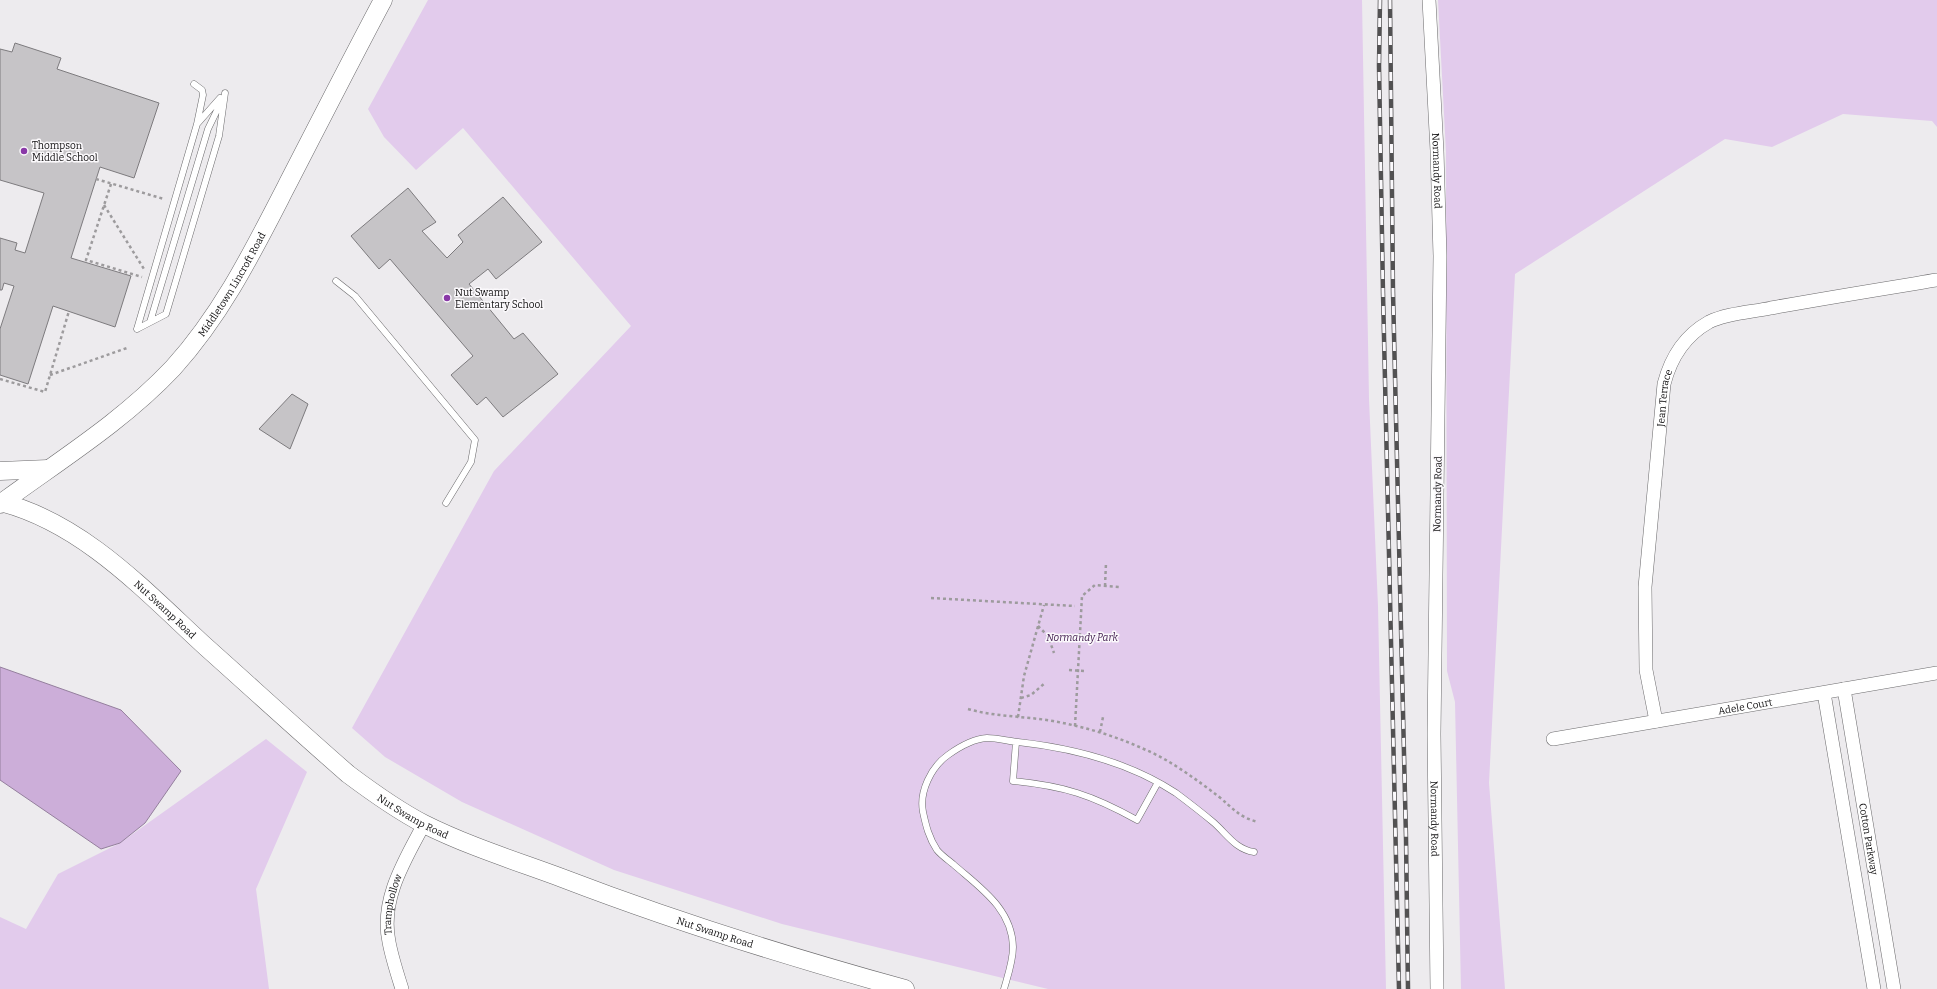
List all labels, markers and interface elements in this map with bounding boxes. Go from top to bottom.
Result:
street label: Normandy Road [1429,133,1444,209]
place label: Thompson Middle School [32,140,98,164]
marker: Thompson Middle School [19,146,29,156]
street label: Middletown Lincroft Road [196,230,269,339]
place label: Nut Swamp Elementary School [455,287,543,311]
marker: Nut Swamp Elementary School [442,293,452,303]
street label: Jean Terrace [1655,368,1675,428]
street label: Normandy Road [1431,456,1445,532]
street label: Nut Swamp Road [131,578,198,641]
park label: Normandy Park [1046,632,1118,644]
street label: Adele Court [1717,696,1774,718]
street label: Normandy Road [1428,781,1440,857]
street label: Nut Swamp Road [375,792,450,842]
street label: Cotton Parkway [1856,802,1880,877]
street label: Tramphollow [382,872,405,935]
street label: Nut Swamp Road [675,915,755,951]

